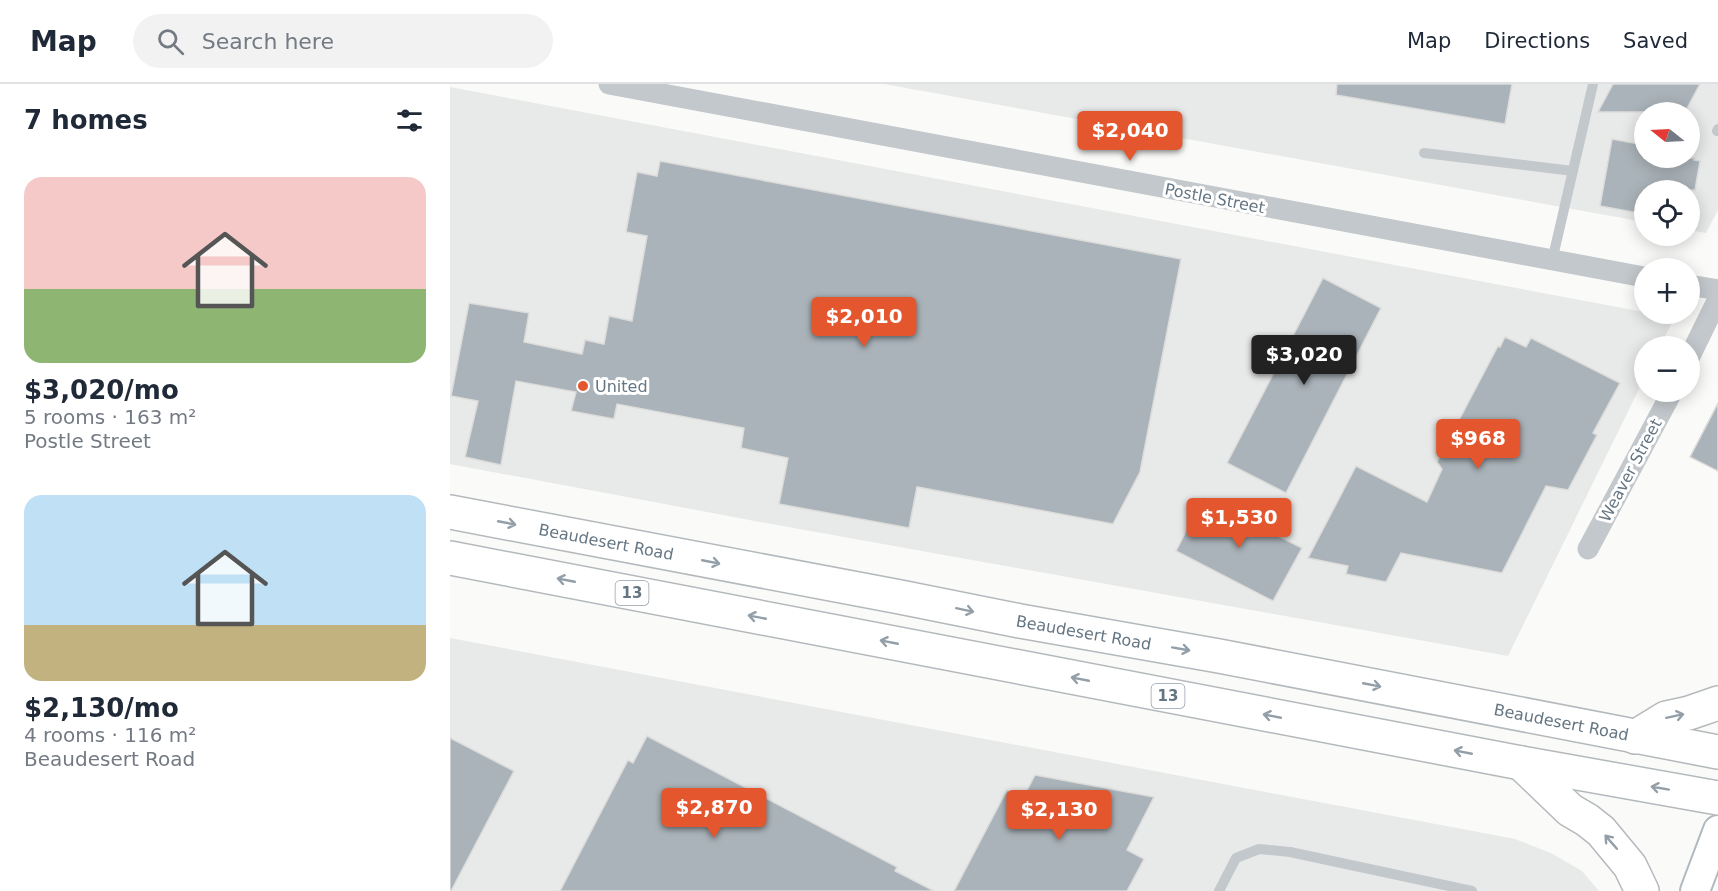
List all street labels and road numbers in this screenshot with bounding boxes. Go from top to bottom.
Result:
street label: Postle Street [1163,179,1267,217]
street label: Weaver Street [1595,415,1666,525]
street label: Beaudesert Road [537,520,675,564]
road number: 13 [616,581,648,605]
street label: Beaudesert Road [1014,611,1153,654]
road number: 13 [1152,684,1184,708]
street label: Beaudesert Road [1492,700,1630,745]

